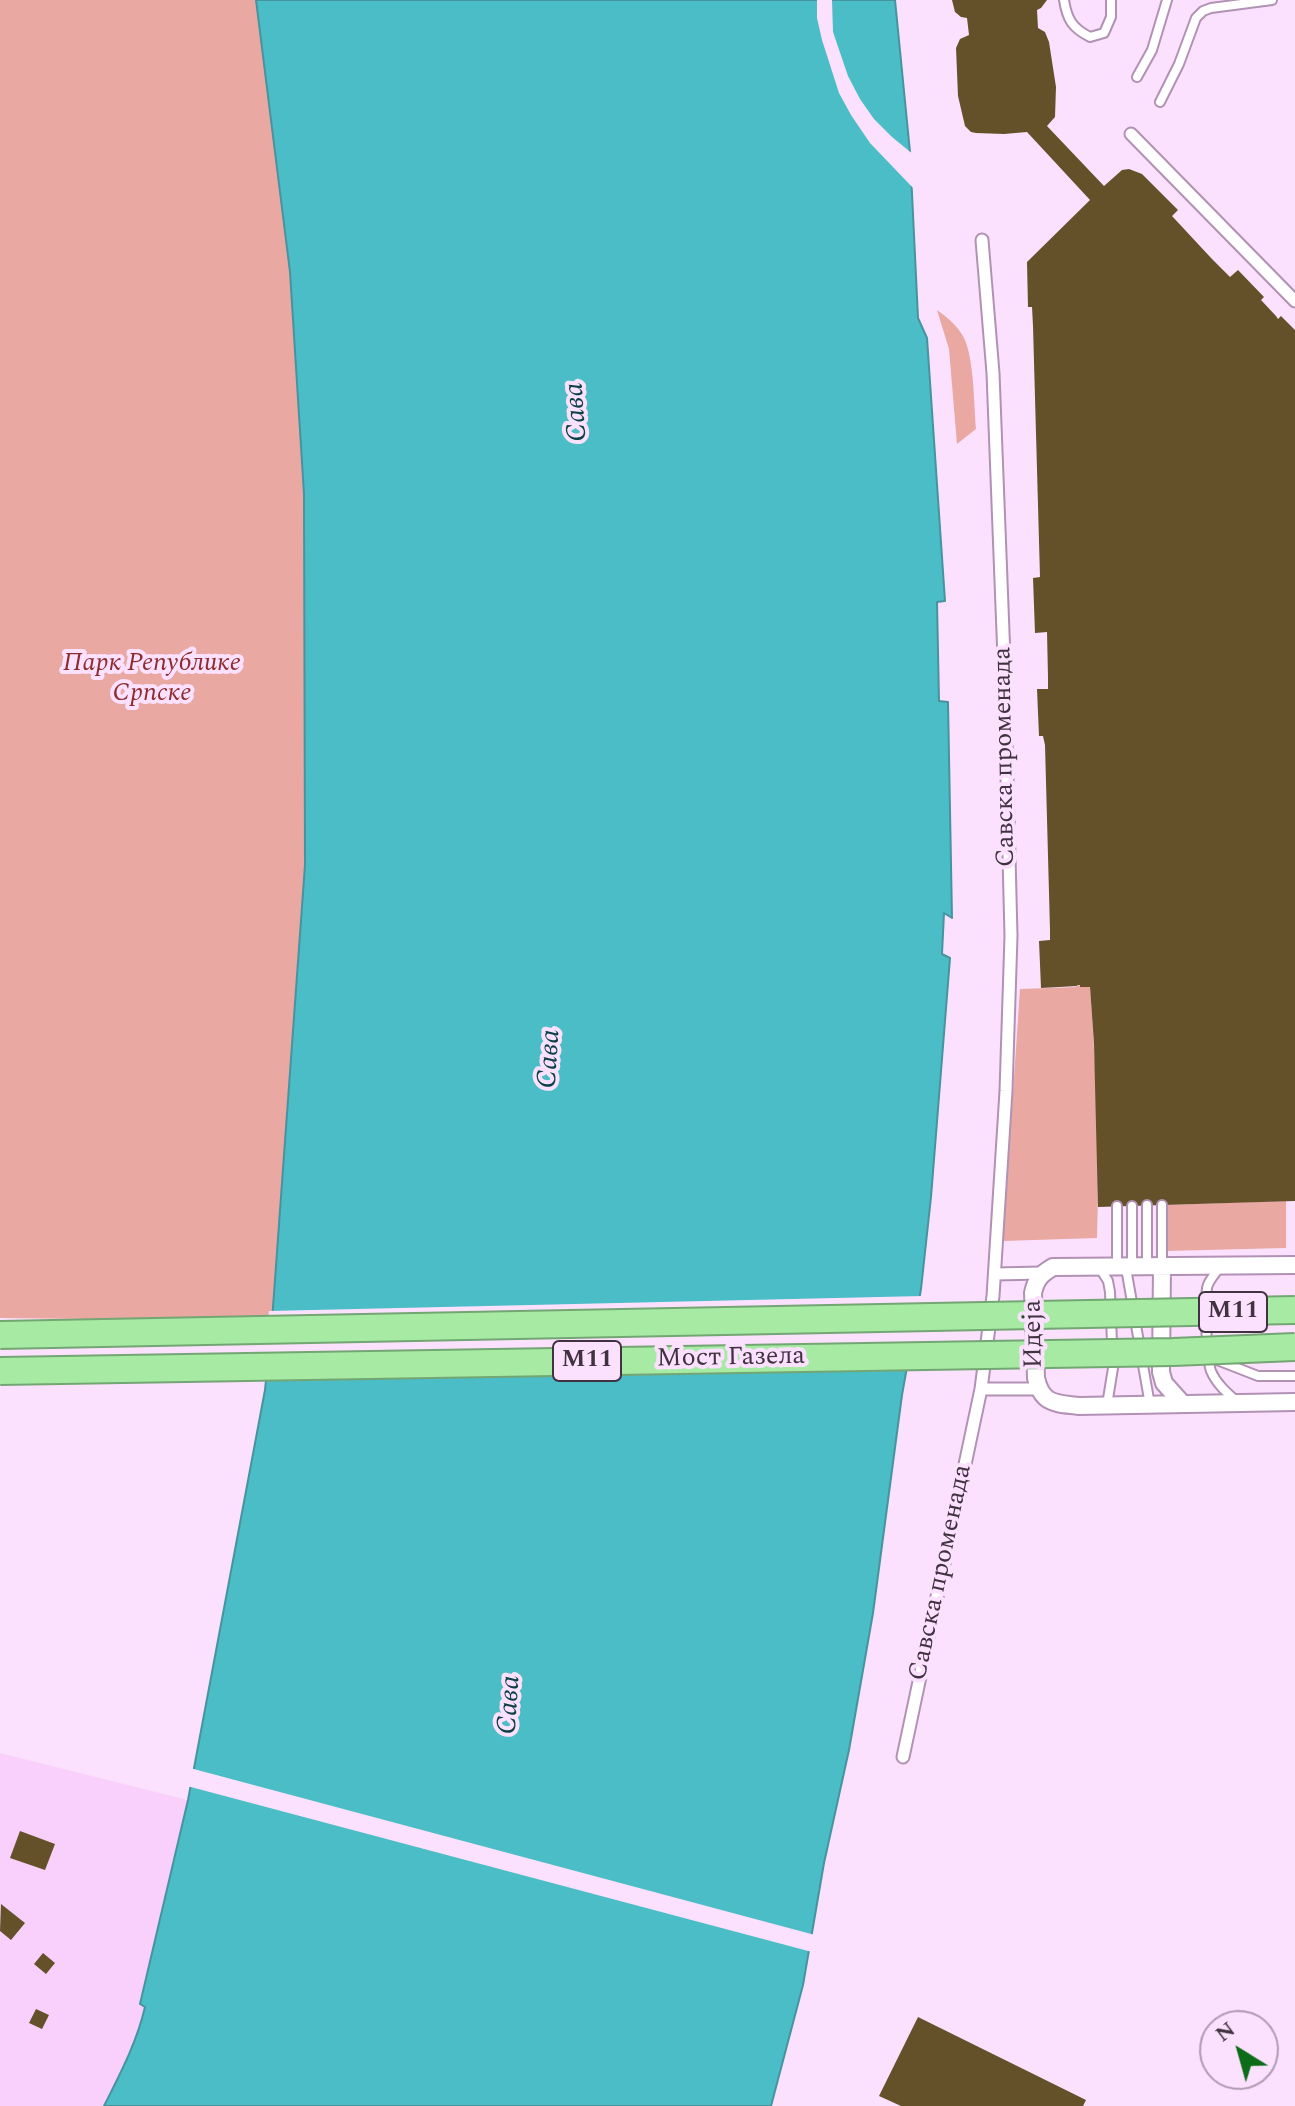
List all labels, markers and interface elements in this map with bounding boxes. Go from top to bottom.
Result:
water label: Сава [559,381,597,443]
street label: Савска променада [988,647,1024,867]
park label: Парк Републике Српске [63,649,241,710]
water label: Сава [532,1028,570,1090]
road number: M11 [1199,1292,1267,1332]
street label: Идеја [1019,1299,1051,1369]
road number: M11 [553,1341,621,1381]
street label: Мост Газела [656,1342,806,1376]
street label: Савска променада [904,1462,980,1684]
water label: Сава [492,1674,530,1736]
north arrow [1199,2010,1279,2090]
text: N [1208,2013,1243,2051]

